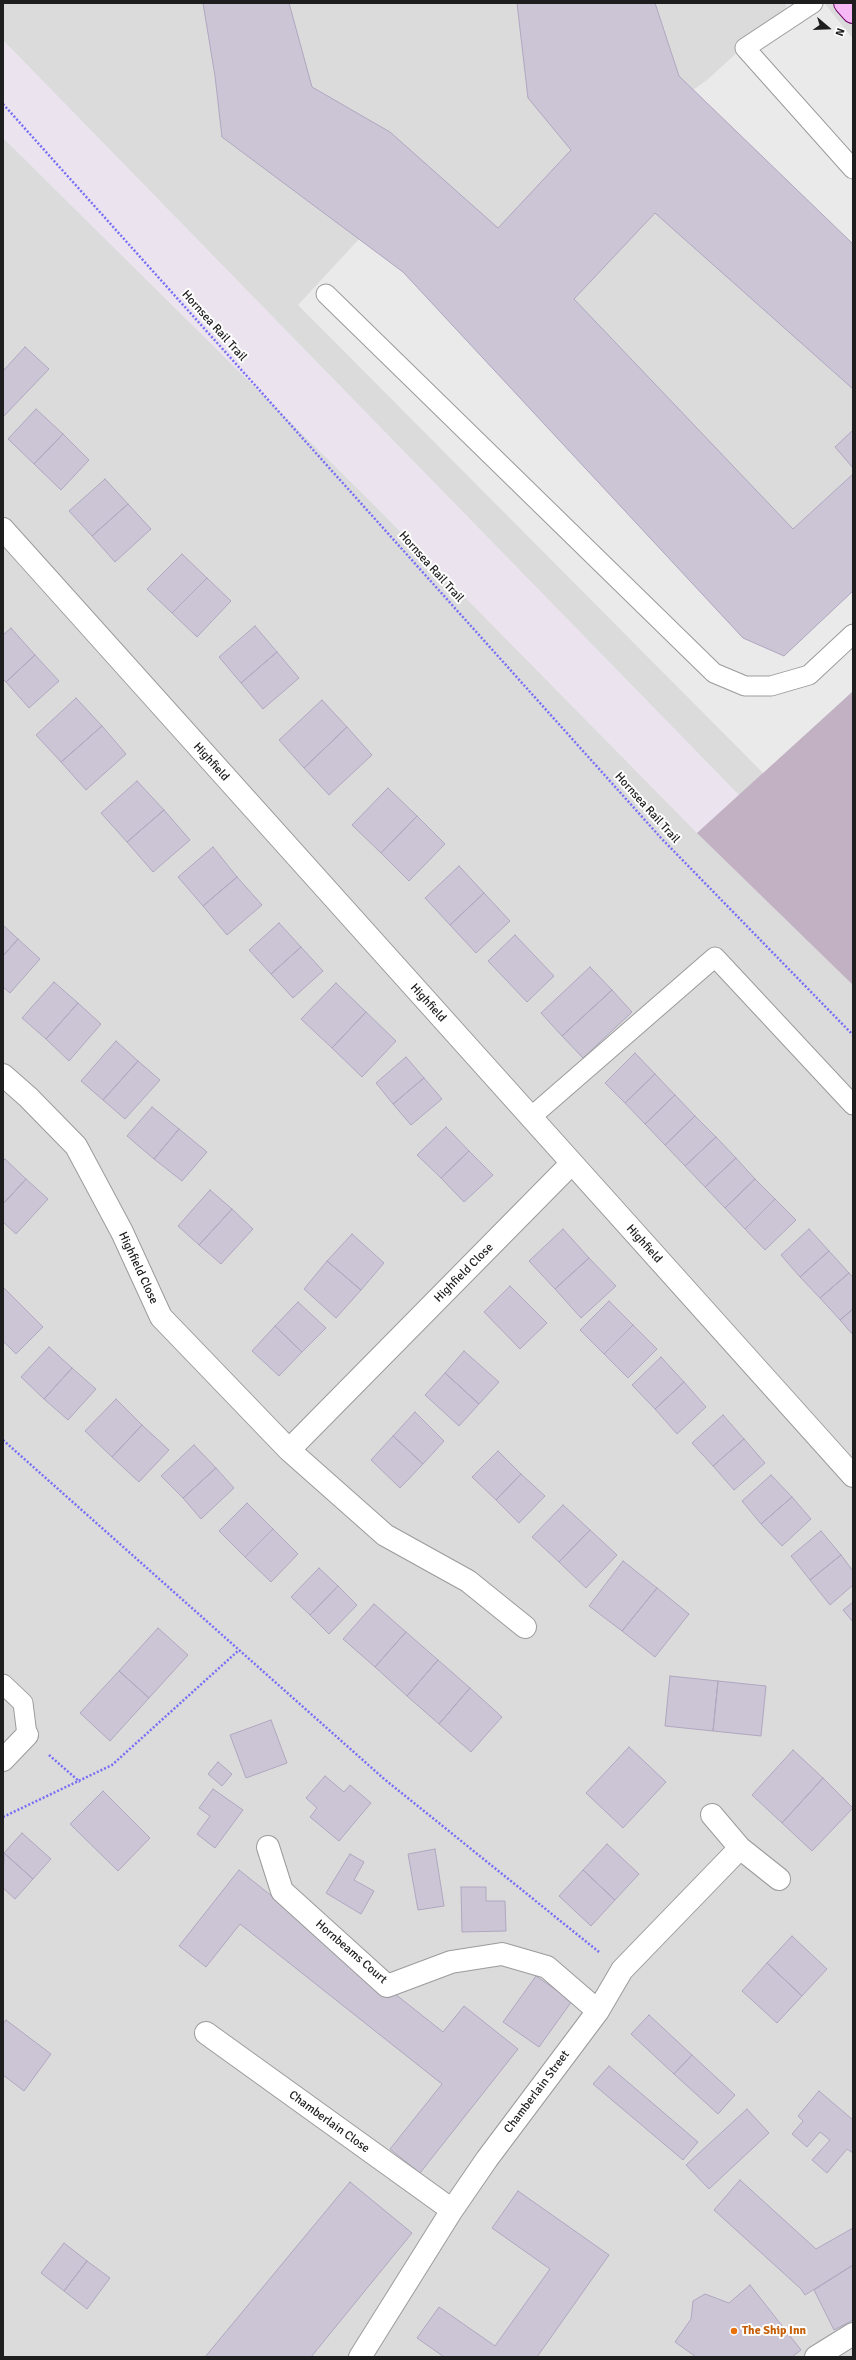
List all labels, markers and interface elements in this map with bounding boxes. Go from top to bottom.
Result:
north arrow [808,8,848,48]
text: N [832,26,847,38]
street label: Hornsea Rail Trail [178,288,250,364]
street label: Hornsea Rail Trail [395,529,467,605]
street label: Highfield [190,740,232,784]
street label: Hornsea Rail Trail [611,770,683,846]
street label: Highfield [407,981,449,1025]
street label: Highfield [623,1222,665,1266]
street label: Highfield Close [115,1230,161,1306]
street label: Highfield Close [431,1240,497,1306]
street label: Hornbeams Court [312,1917,390,1987]
street label: Chamberlain Street [501,2048,573,2136]
street label: Chamberlain Close [286,2088,372,2156]
place label: The Ship Inn [742,2324,806,2338]
marker: The Ship Inn [729,2326,739,2336]

